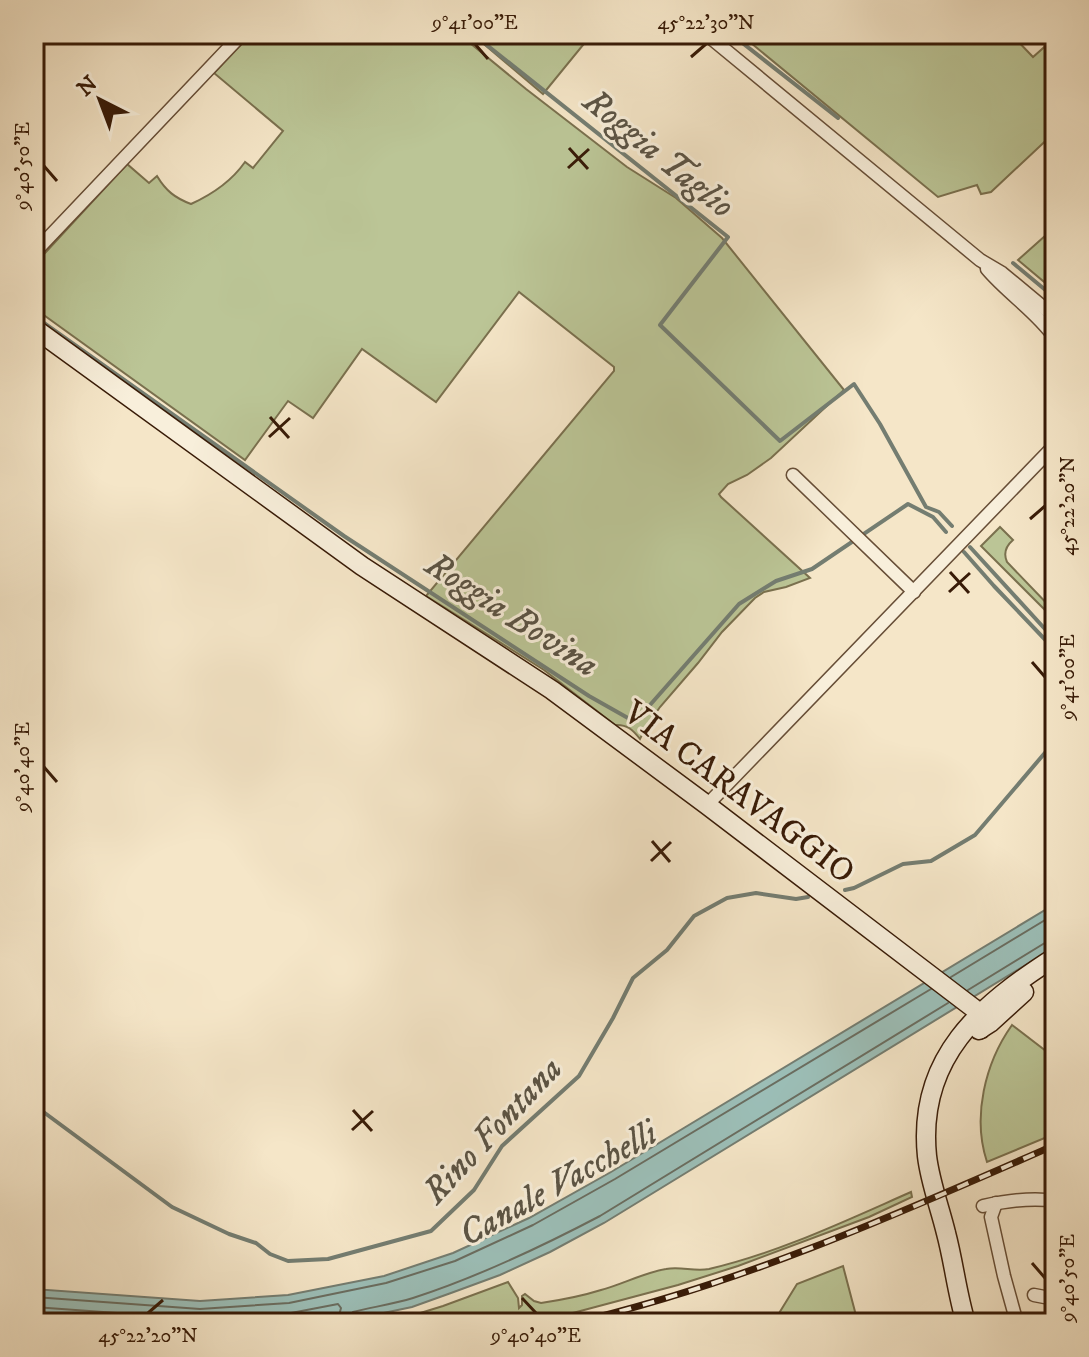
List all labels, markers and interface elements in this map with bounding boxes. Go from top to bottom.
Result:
text: 9°41'00"E [431,11,518,36]
text: 45°22'30"N [657,11,755,36]
north arrow [60,60,140,140]
text: N [72,70,103,102]
water label: Roggia Taglio [573,78,743,229]
text: 9°40'50"E [11,122,36,211]
text: 45°22'20"N [1056,456,1081,556]
water label: Roggia Bovina [416,542,607,688]
text: 9°41'00"E [1056,634,1081,721]
street label: VIA CARAVAGGIO [614,691,863,893]
text: 9°40'40"E [11,722,36,813]
water label: Rino Fontana [412,1048,573,1215]
water label: Canale Vacchelli [451,1110,668,1257]
text: 9°40'50"E [1056,1234,1081,1323]
text: 45°22'20"N [98,1324,198,1349]
text: 9°40'40"E [490,1324,581,1349]

